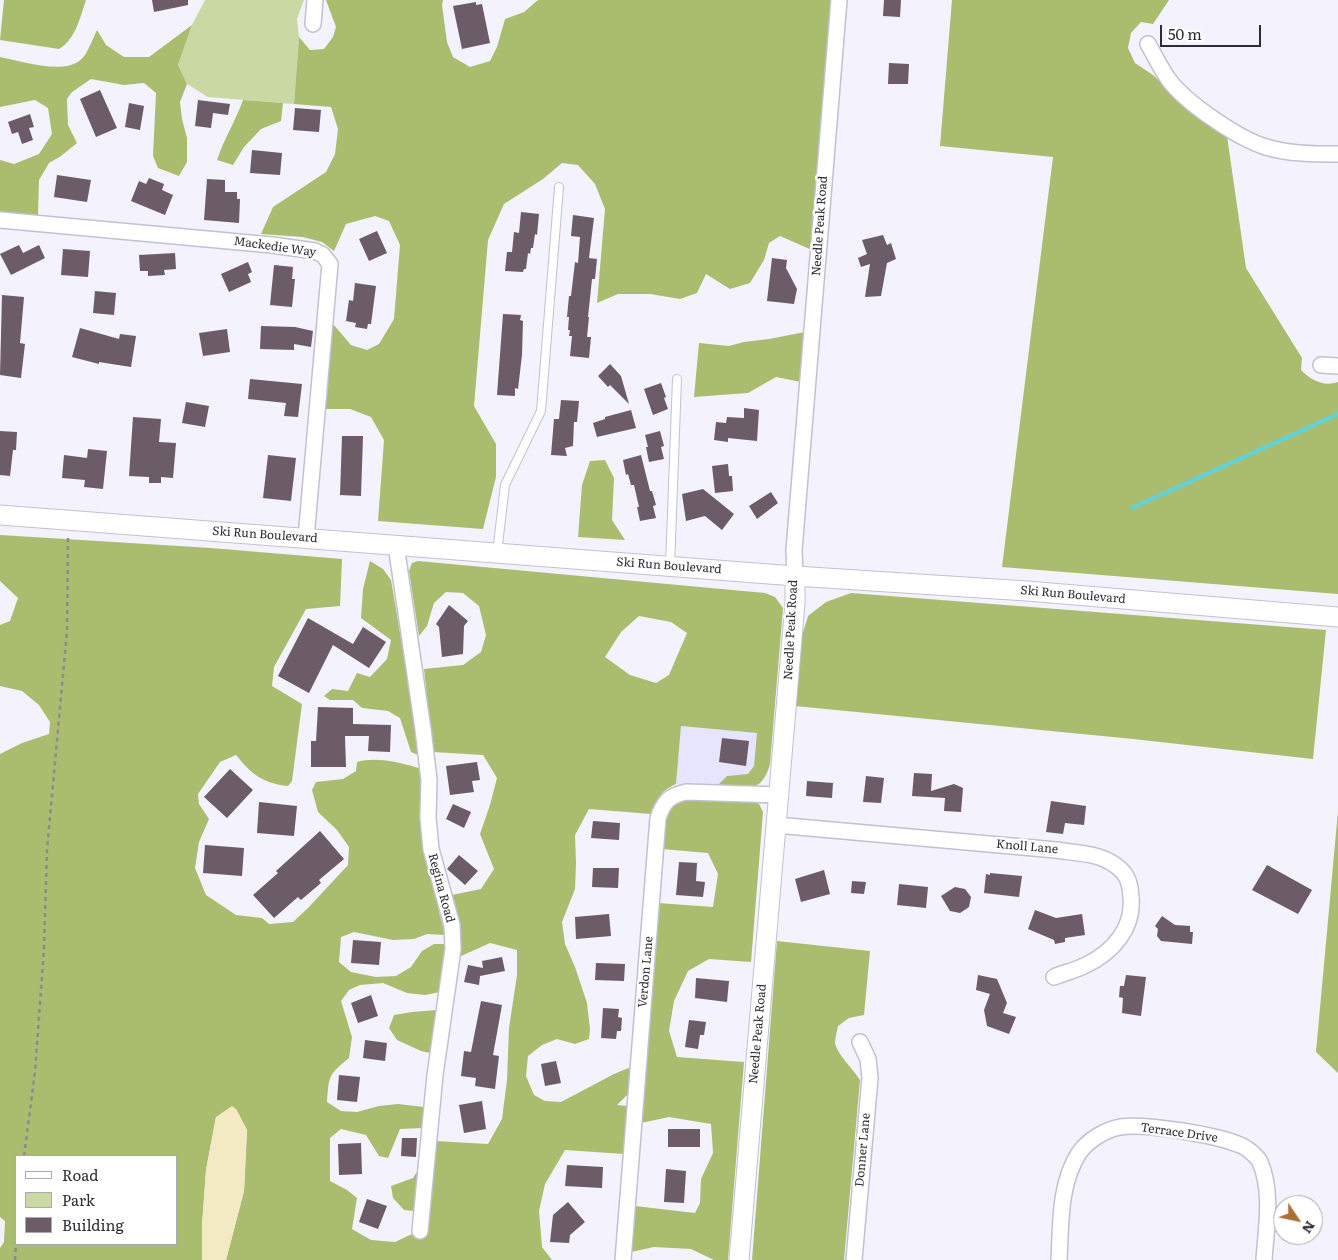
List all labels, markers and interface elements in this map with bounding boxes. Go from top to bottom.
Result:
scale bar [1163,15,1264,47]
text: 50 m [1168,22,1202,45]
street label: Needle Peak Road [809,175,831,277]
street label: Mackedie Way [233,234,317,260]
street label: Ski Run Boulevard [212,524,318,546]
street label: Ski Run Boulevard [616,555,722,577]
street label: Needle Peak Road [781,579,801,681]
street label: Ski Run Boulevard [1020,583,1126,607]
street label: Knoll Lane [995,837,1059,857]
street label: Regina Road [425,852,457,924]
street label: Verdon Lane [636,936,656,1008]
street label: Needle Peak Road [746,983,770,1085]
street label: Donner Lane [853,1112,873,1188]
street label: Terrace Drive [1139,1120,1219,1146]
legend [15,1155,178,1245]
text: Road [62,1163,98,1186]
text: Park [62,1188,95,1211]
north arrow [1273,1195,1323,1245]
text: Building [62,1213,124,1236]
text: N [1298,1217,1321,1238]

